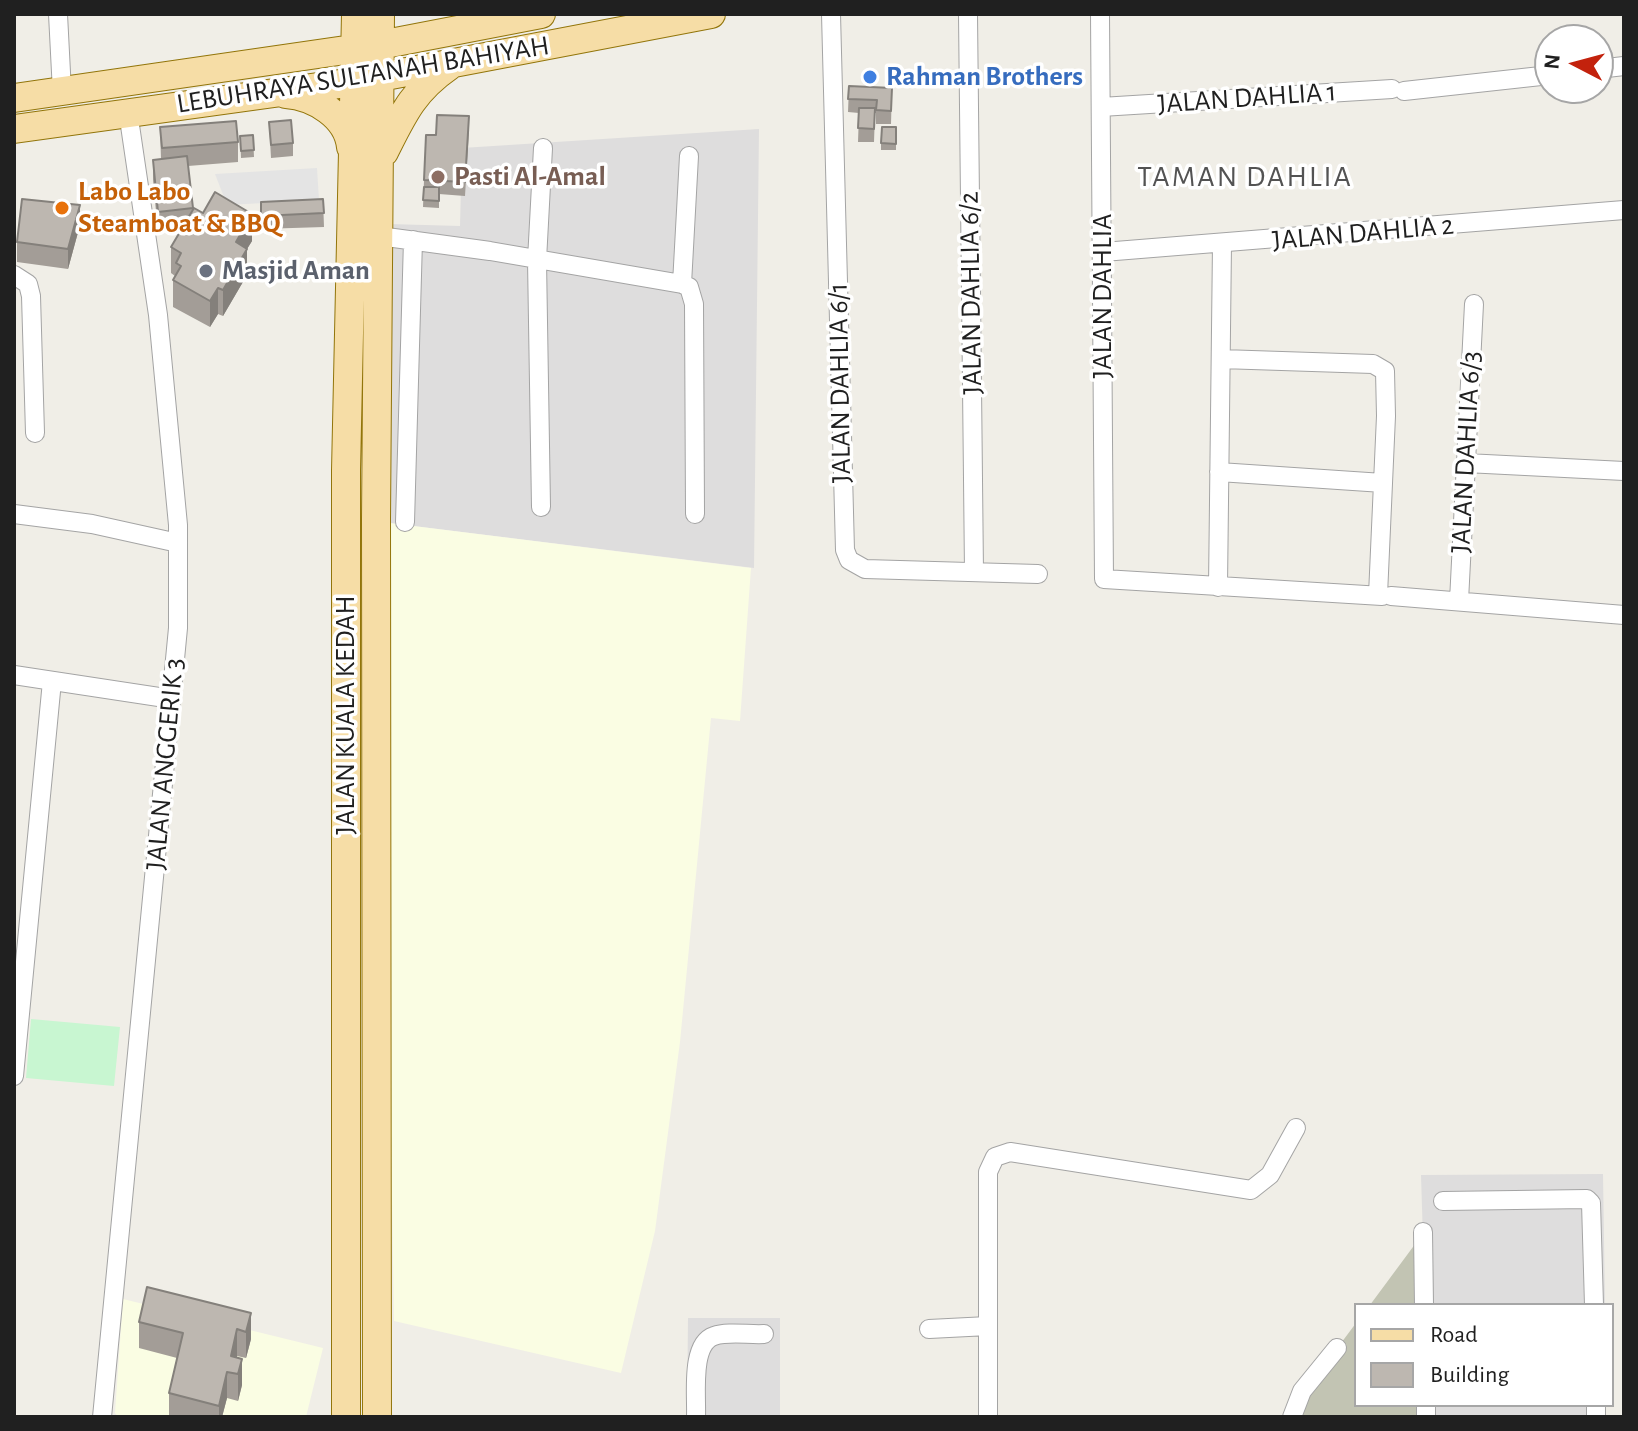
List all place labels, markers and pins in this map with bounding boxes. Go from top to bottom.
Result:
place label: Rahman Brothers [886,60,1083,94]
marker: Rahman Brothers [861,68,879,86]
place label: Pasti Al-Amal [454,160,606,194]
marker: Pasti Al-Amal [429,168,447,186]
place label: Labo Labo Steamboat & BBQ [78,175,281,241]
marker: Labo Labo Steamboat & BBQ [53,199,71,217]
place label: Masjid Aman [222,254,370,288]
marker: Masjid Aman [197,262,215,280]

